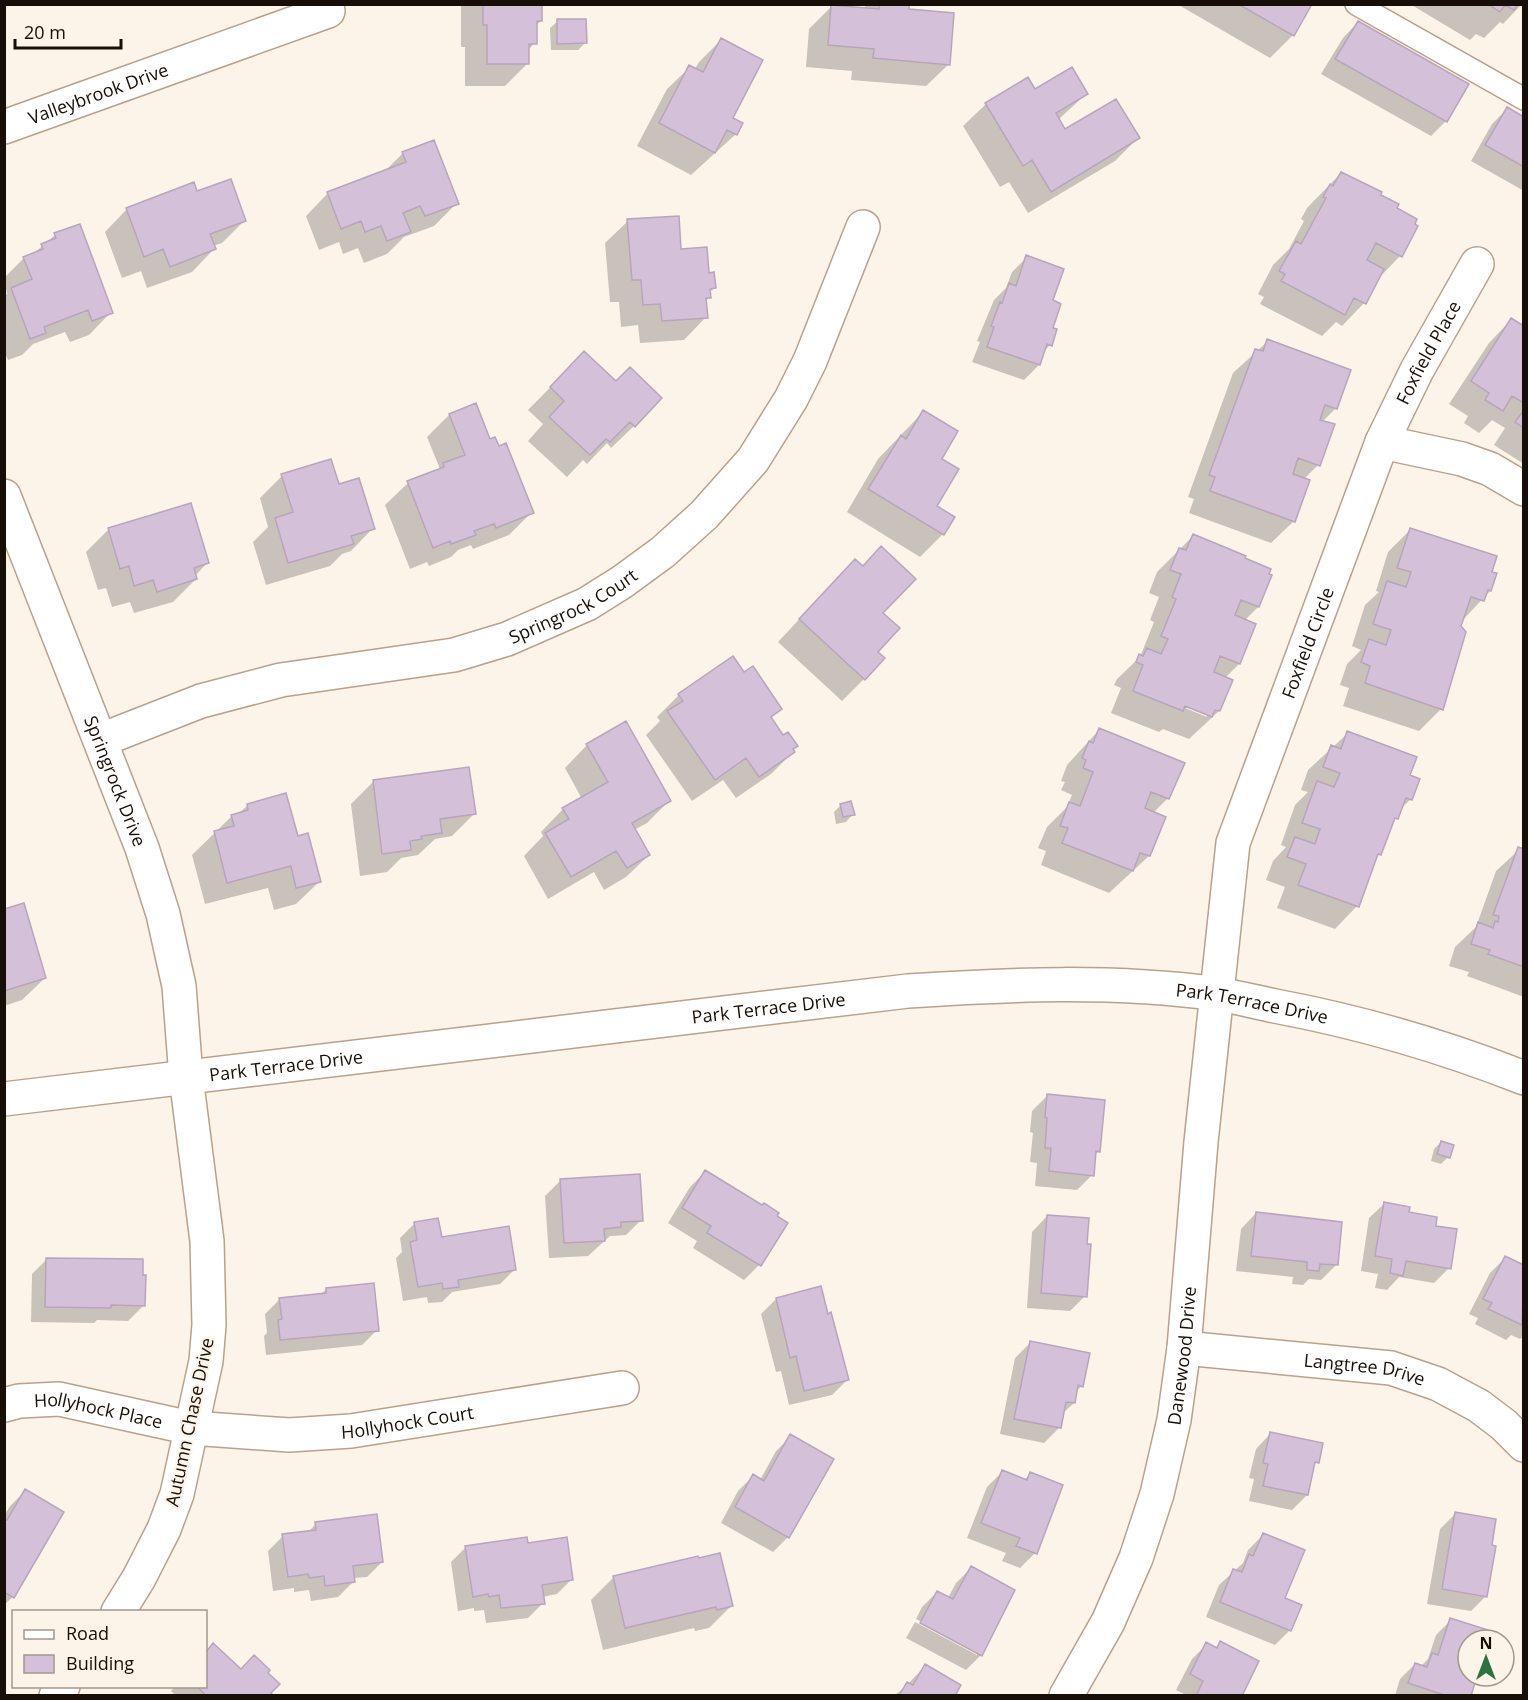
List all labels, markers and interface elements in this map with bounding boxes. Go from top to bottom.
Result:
scale bar [15,12,122,50]
text: 20 m [24,20,66,44]
street label: Valleybrook Drive [25,57,172,129]
street label: Foxfield Place [1390,296,1466,408]
street label: Springrock Court [505,563,642,649]
street label: Foxfield Circle [1276,584,1339,702]
street label: Springrock Drive [79,712,152,850]
street label: Park Terrace Drive [1175,977,1331,1029]
street label: Park Terrace Drive [690,987,847,1029]
street label: Park Terrace Drive [208,1044,364,1086]
street label: Danewood Drive [1161,1285,1201,1427]
street label: Autumn Chase Drive [159,1335,219,1509]
street label: Langtree Drive [1303,1348,1429,1391]
street label: Hollyhock Place [33,1387,165,1433]
street label: Hollyhock Court [340,1400,475,1444]
legend [12,1610,207,1688]
text: Road [66,1621,109,1645]
north arrow [1456,1628,1516,1688]
text: N [1479,1632,1493,1654]
text: Building [66,1651,134,1675]

